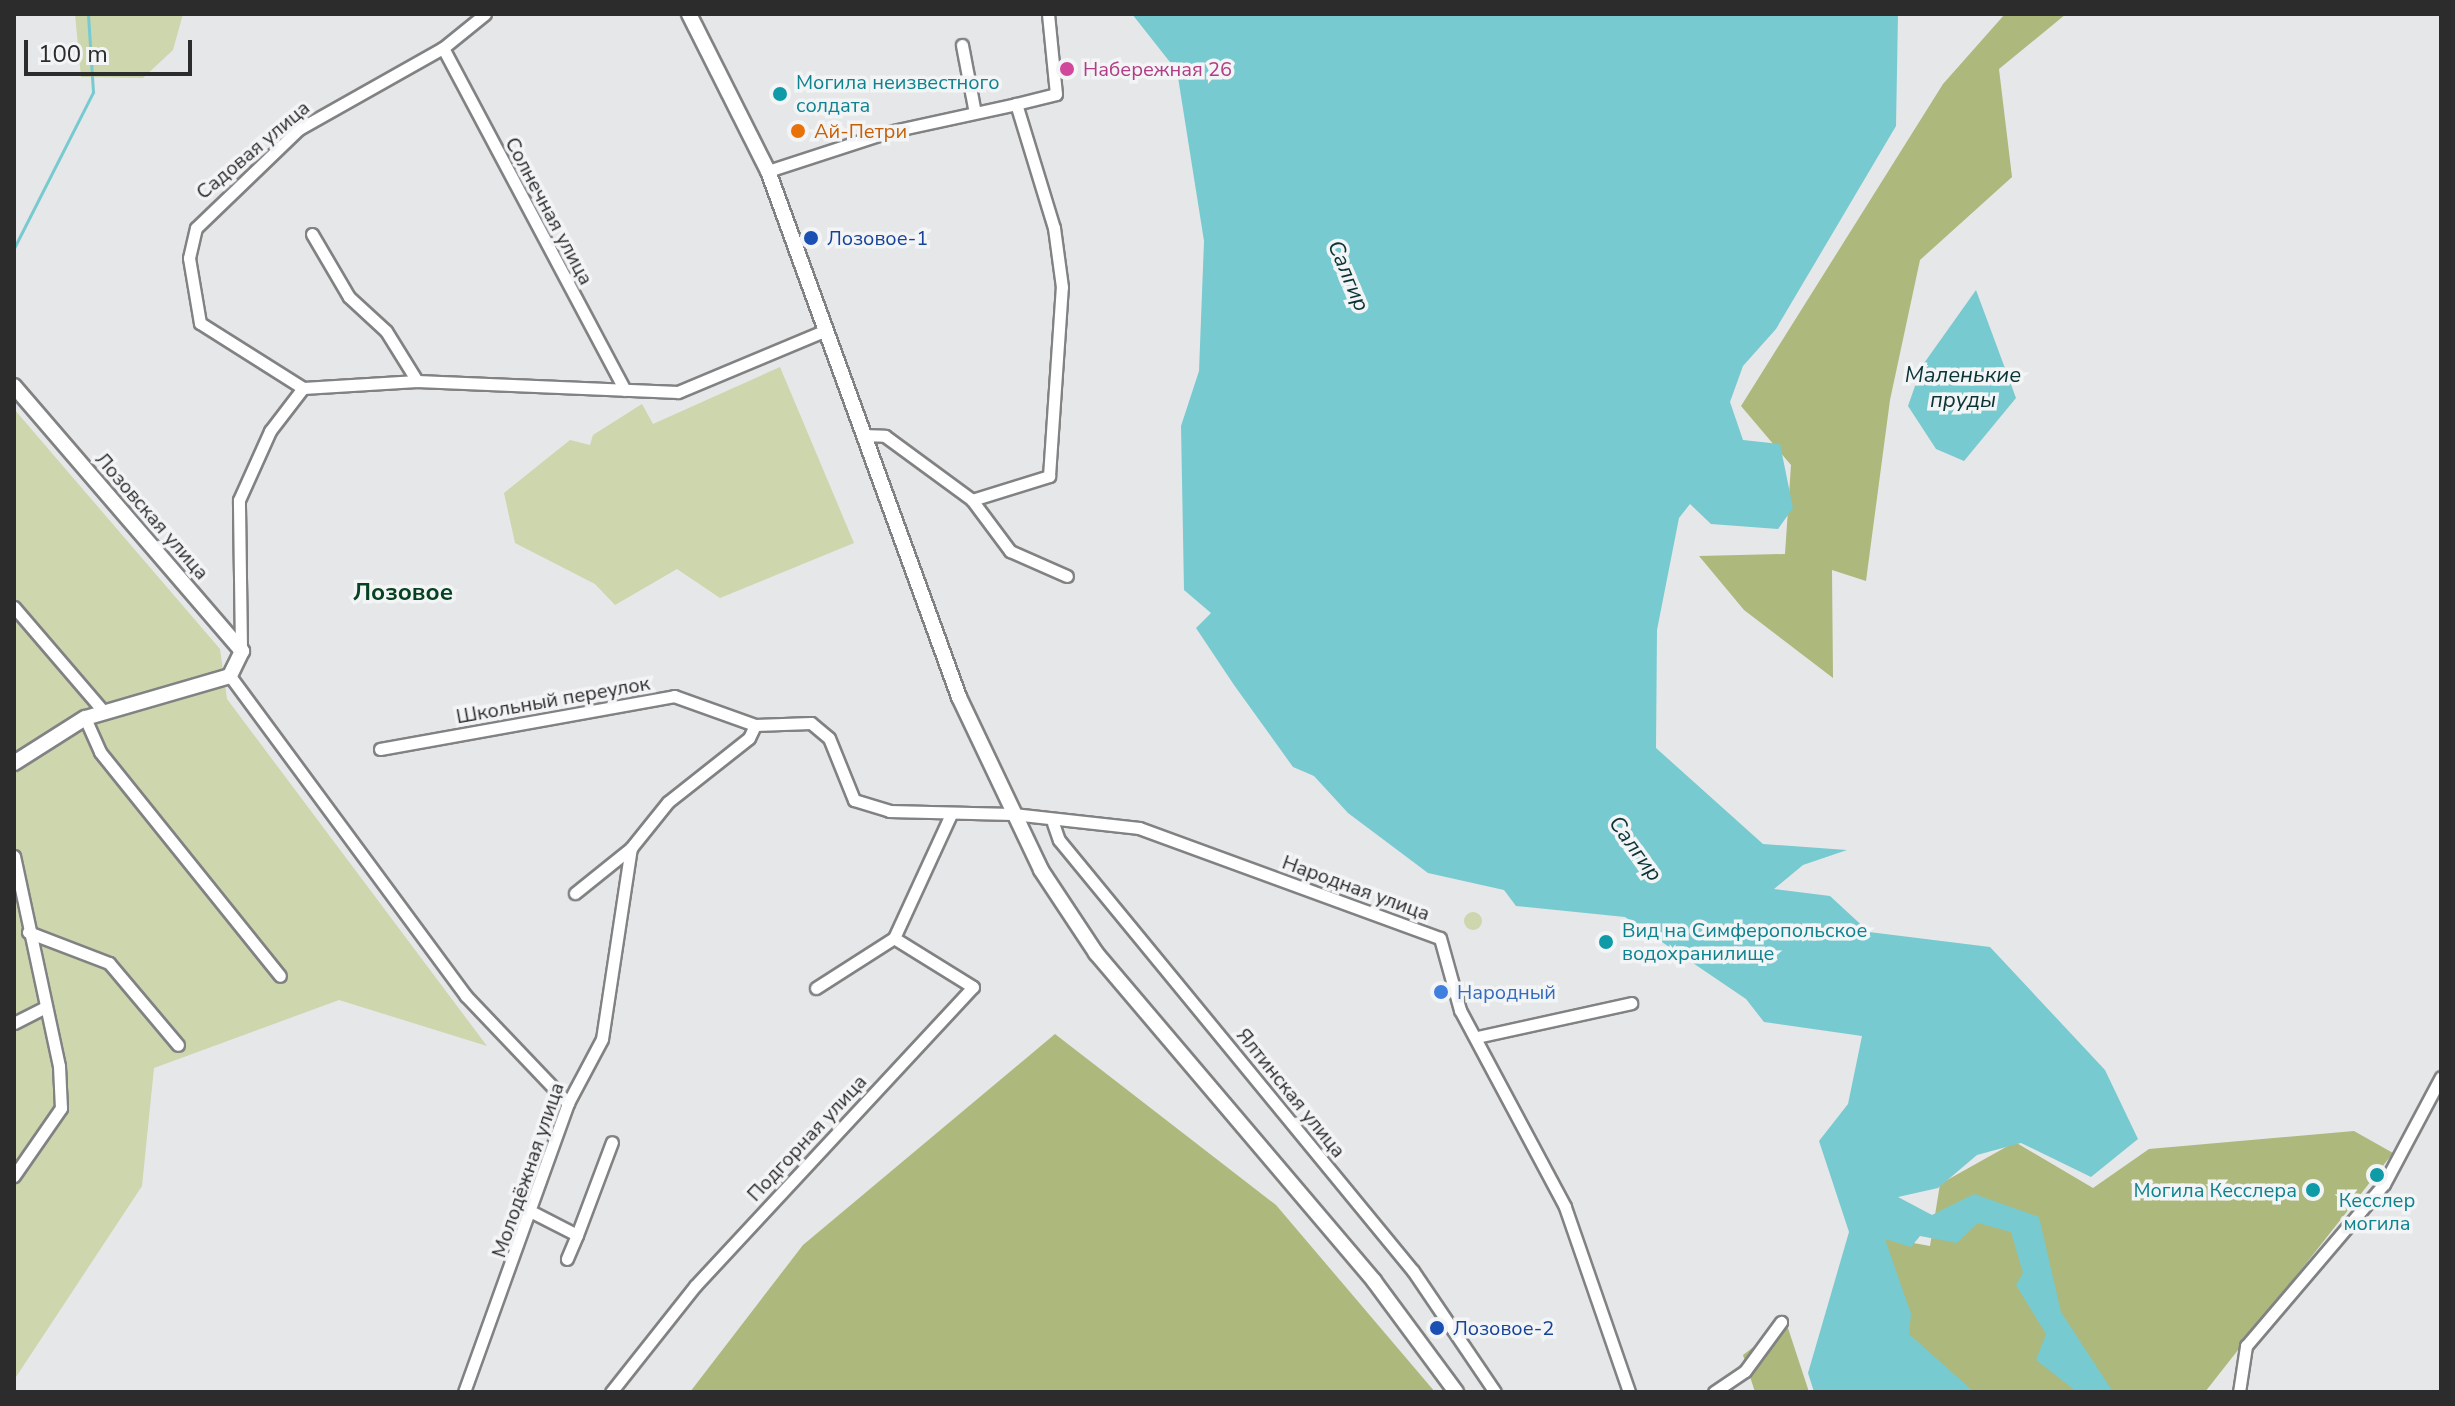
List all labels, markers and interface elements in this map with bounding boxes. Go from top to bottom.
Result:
scale bar [28,24,196,74]
text: 100 m [38,38,108,70]
place label: Набережная 26 [1083,57,1232,81]
marker: Набережная 26 [1058,60,1076,78]
place label: Могила неизвестного солдата [796,70,1000,117]
marker: Могила неизвестного солдата [771,85,789,103]
street label: Садовая улица [191,96,315,204]
place label: Ай-Петри [814,119,907,143]
marker: Ай-Петри [789,122,807,140]
street label: Солнечная улица [500,133,598,289]
place label: Лозовое-1 [827,226,928,250]
marker: Лозовое-1 [802,229,820,247]
water label: Салгир [1321,237,1375,315]
water label: Маленькие пруды [1905,362,2021,414]
street label: Лозовская улица [90,447,214,585]
district label: Лозовое [353,579,453,607]
street label: Школьный переулок [454,671,652,729]
water label: Салгир [1602,811,1668,887]
street label: Народная улица [1279,850,1433,926]
place label: Вид на Симферопольское водохранилище [1622,918,1867,965]
marker: Вид на Симферопольское водохранилище [1597,933,1615,951]
place label: Народный [1457,980,1556,1004]
marker: Народный [1432,983,1450,1001]
street label: Ялтинская улица [1231,1023,1351,1163]
street label: Подгорная улица [742,1070,872,1206]
street label: Молодёжная улица [487,1079,569,1261]
marker: Кесслер могила [2368,1166,2386,1184]
place label: Могила Кесслера [2133,1178,2297,1202]
marker: Могила Кесслера [2304,1181,2322,1199]
place label: Кесслер могила [2339,1188,2415,1235]
place label: Лозовое-2 [1453,1316,1554,1340]
marker: Лозовое-2 [1428,1319,1446,1337]

